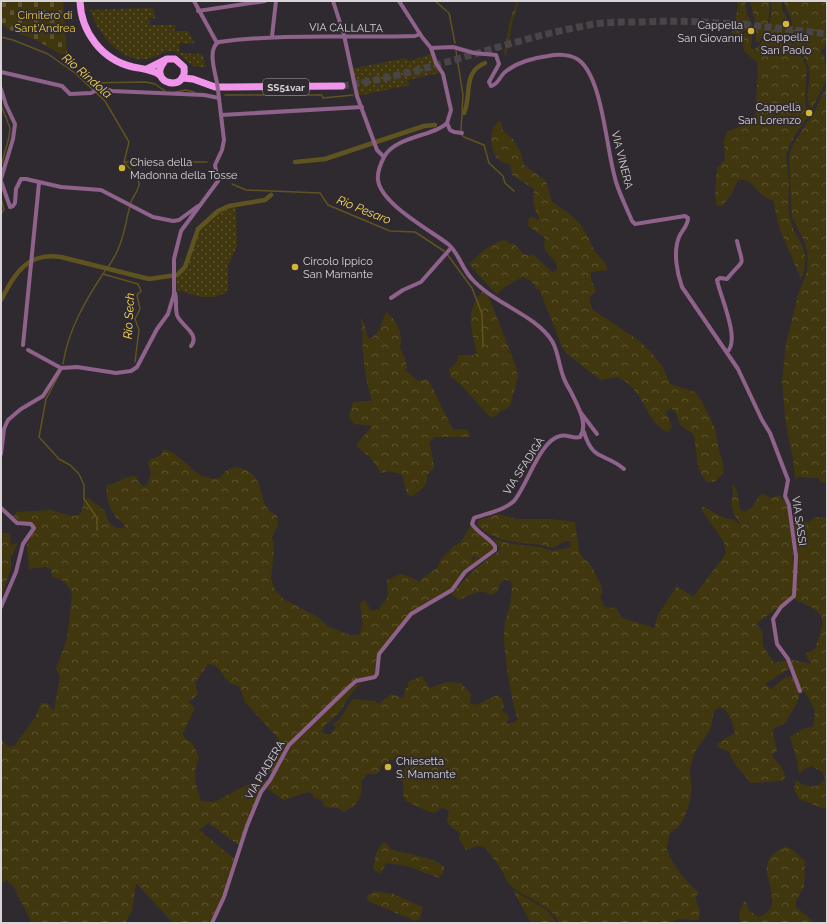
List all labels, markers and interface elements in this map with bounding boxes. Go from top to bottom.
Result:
park label: Cimitero di Sant'Andrea [15,9,76,35]
place label: Cappella San Giovanni [678,19,743,45]
marker: Cappella San Paolo [781,19,791,29]
street label: VIA CALLALTA [309,21,384,35]
marker: Cappella San Giovanni [746,26,756,36]
place label: Cappella San Paolo [761,31,812,57]
water label: Rio Rindola [59,51,115,101]
road number: SS51var [263,79,309,95]
place label: Cappella San Lorenzo [738,101,801,127]
marker: Cappella San Lorenzo [804,108,814,118]
street label: VIA VINERA [608,129,636,191]
place label: Chiesa della Madonna della Tosse [130,156,238,182]
marker: Chiesa della Madonna della Tosse [117,163,127,173]
water label: Rio Pesaro [335,193,393,227]
place label: Circolo Ippico San Mamante [303,255,374,281]
marker: Circolo Ippico San Mamante [290,262,300,272]
water label: Rio Sech [121,292,137,340]
street label: VIA SFADIGÀ [500,434,548,497]
street label: VIA SASSI [789,495,809,547]
street label: VIA PIADERA [242,738,288,802]
place label: Chiesetta S. Mamante [396,755,456,781]
marker: Chiesetta S. Mamante [383,762,393,772]

